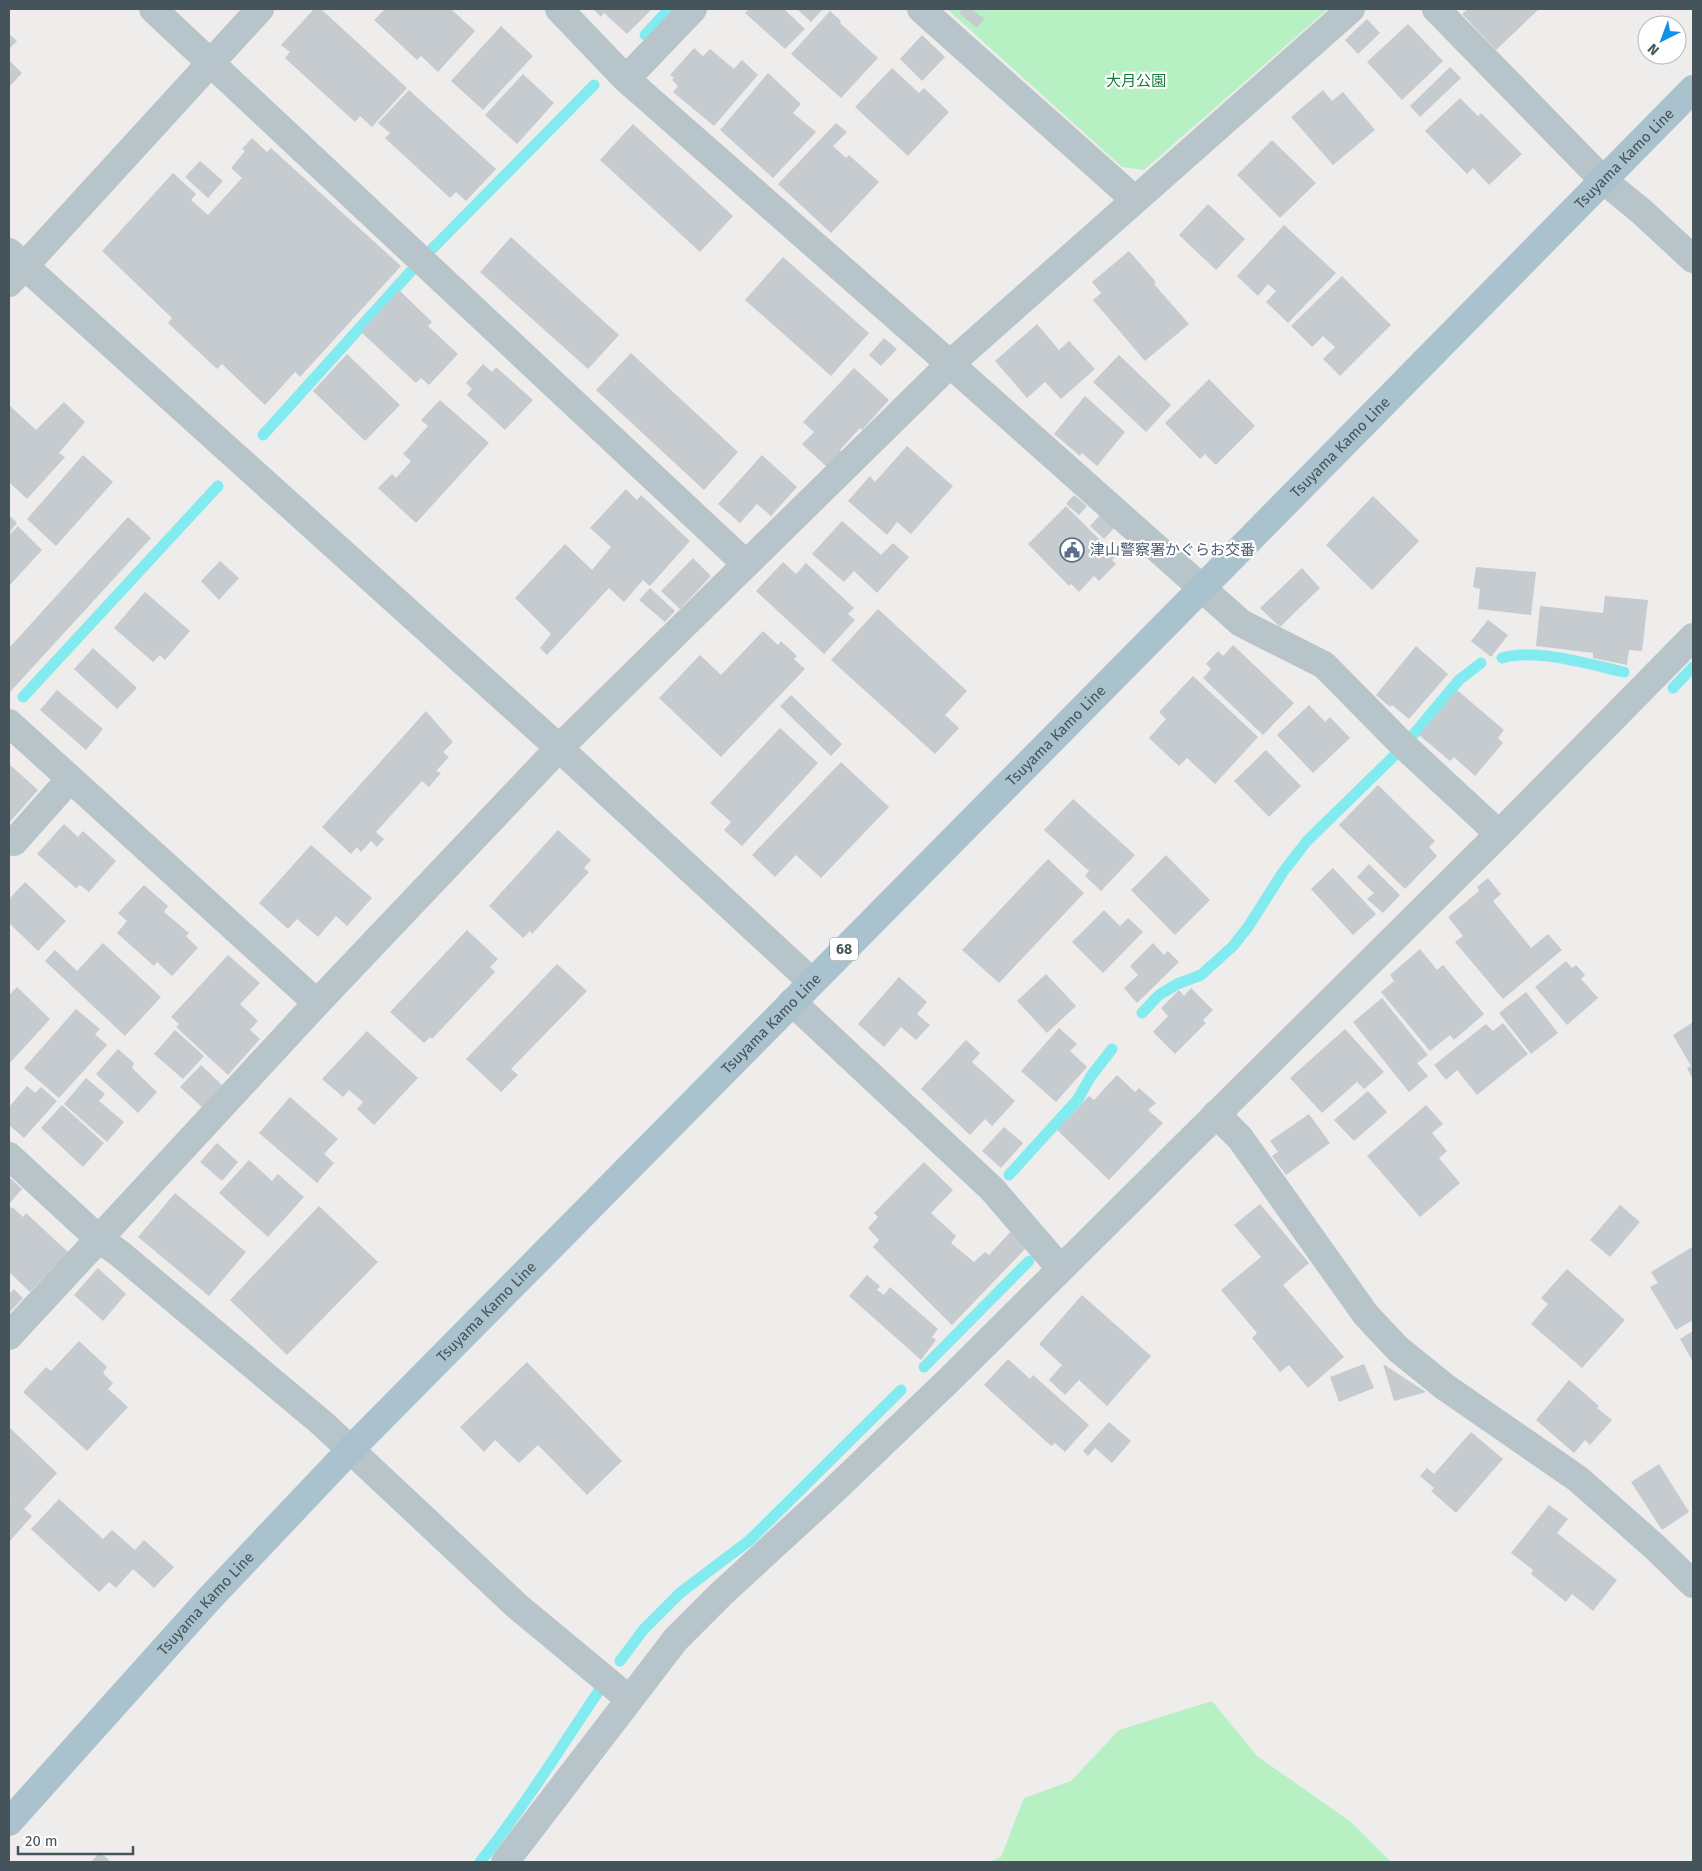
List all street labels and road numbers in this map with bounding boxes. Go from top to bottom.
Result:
street label: Tsuyama Kamo Line [1571,104,1678,213]
street label: Tsuyama Kamo Line [1287,393,1394,502]
street label: Tsuyama Kamo Line [1002,682,1110,790]
road number: 68 [830,938,858,961]
street label: Tsuyama Kamo Line [718,970,825,1078]
street label: Tsuyama Kamo Line [433,1258,540,1366]
street label: Tsuyama Kamo Line [154,1548,258,1659]

